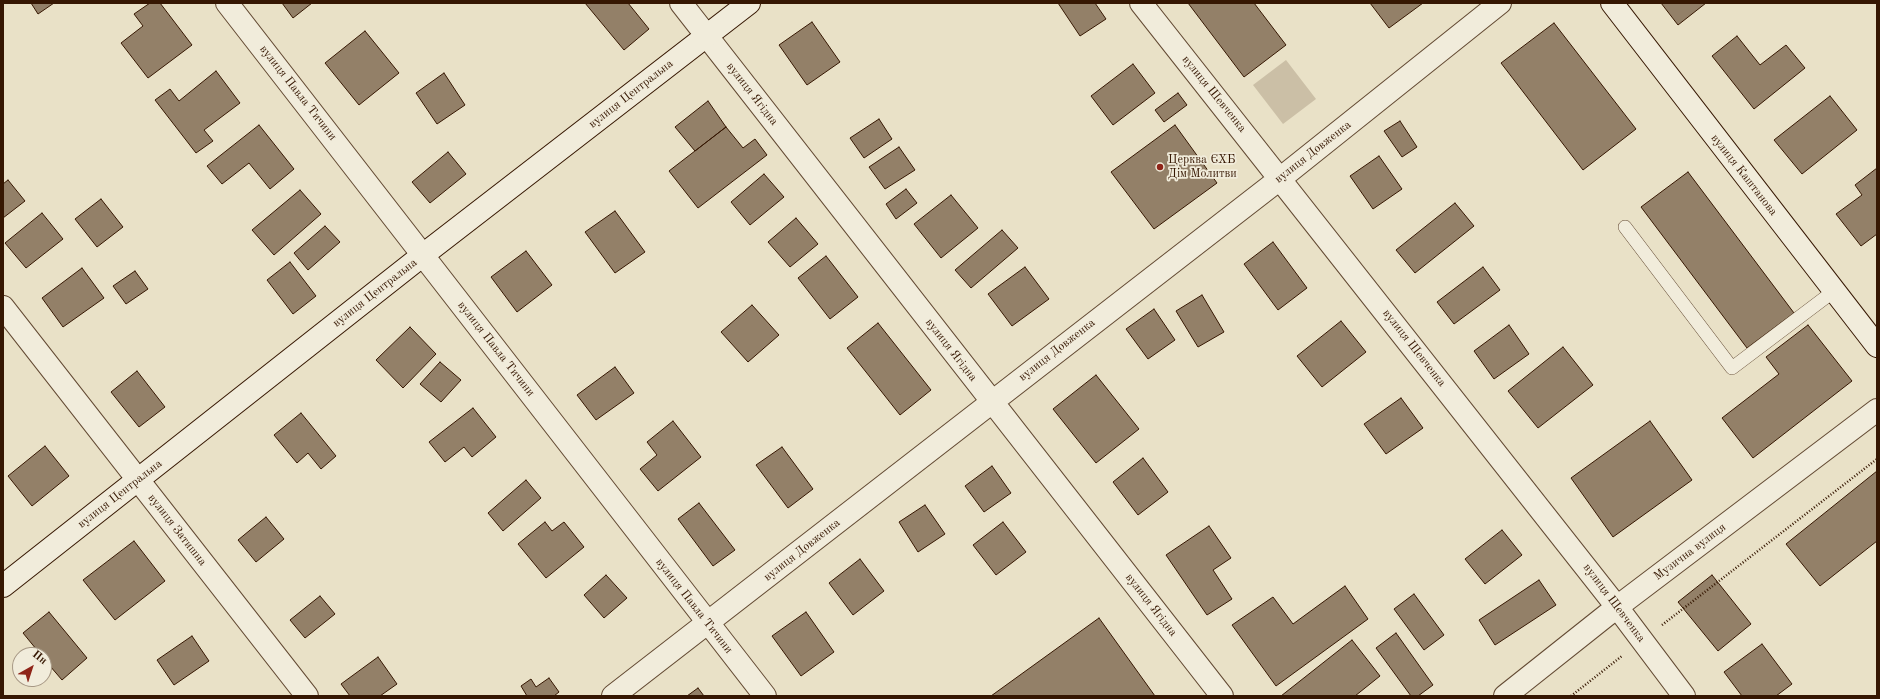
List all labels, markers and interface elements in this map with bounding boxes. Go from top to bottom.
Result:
street label: вулиця Павла Тичини [256,42,340,144]
street label: вулиця Шевченка [1179,53,1249,135]
street label: вулиця Центральна [586,57,676,131]
street label: вулиця Ягідна [723,60,781,128]
street label: вулиця Довженка [1272,118,1354,186]
street label: вулиця Каштанова [1708,131,1780,219]
place label: Церква ЄХБ Дім Молитви [1168,153,1237,181]
marker: Церква ЄХБ Дім Молитви [1155,162,1165,172]
street label: вулиця Центральна [330,256,420,330]
street label: вулиця Павла Тичини [454,298,538,400]
street label: вулиця Шевченка [1379,306,1449,390]
street label: вулиця Ягідна [922,316,980,384]
street label: вулиця Довженка [1016,316,1098,384]
street label: вулиця Центральна [75,457,165,531]
street label: вулиця Затишна [144,491,210,569]
street label: вулиця Довженка [761,516,843,584]
street label: Музична вулиця [1651,520,1729,584]
street label: вулиця Павла Тичини [652,555,736,657]
street label: вулиця Шевченка [1580,561,1648,645]
street label: вулиця Ягідна [1122,571,1180,639]
north arrow [12,647,52,687]
text: Пн [30,649,49,667]

